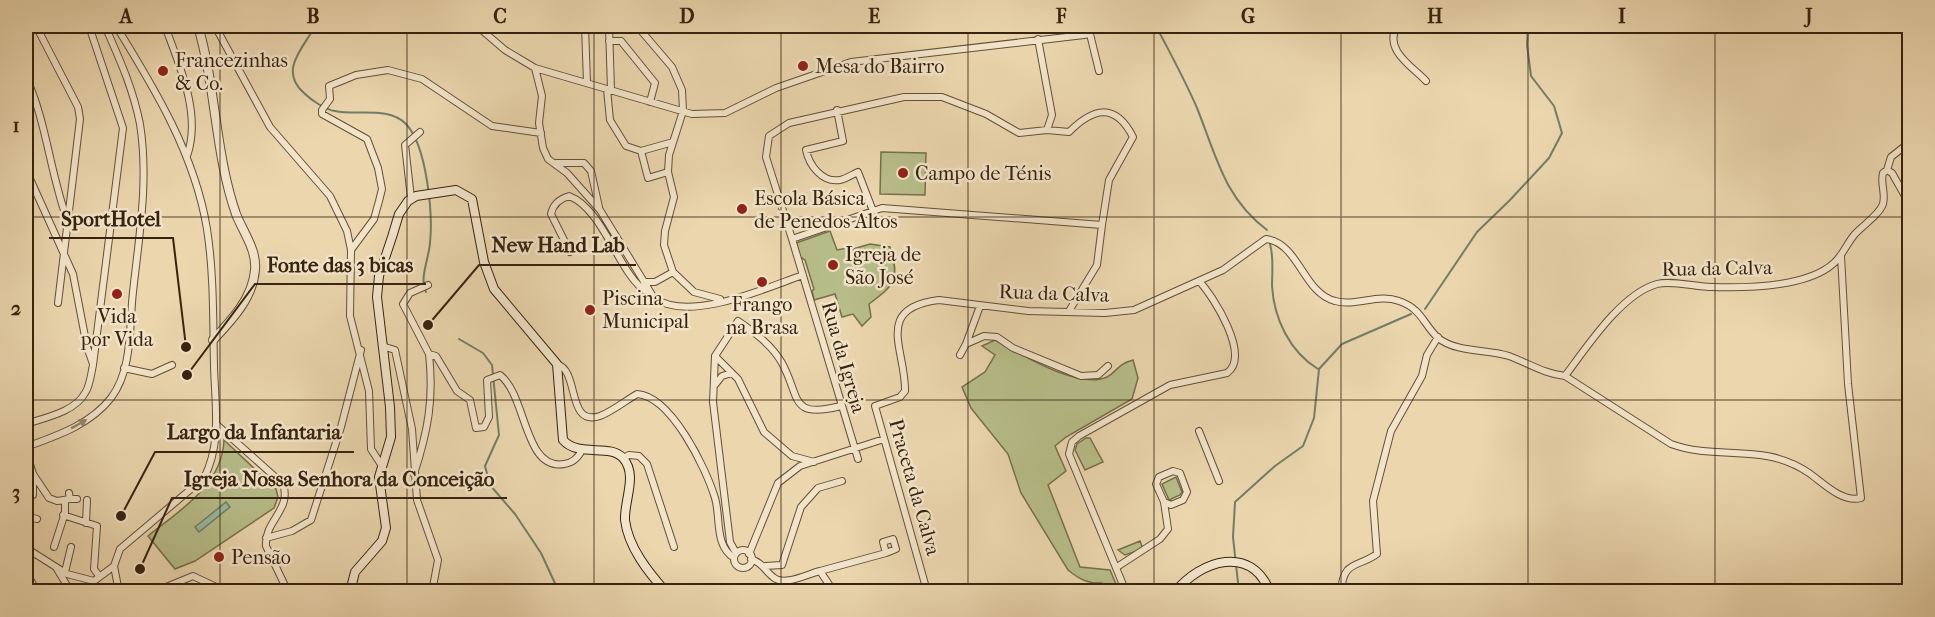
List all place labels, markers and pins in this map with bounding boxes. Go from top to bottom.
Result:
place label: Francezinhas & Co. [175,49,288,95]
place label: Mesa do Bairro [815,55,944,78]
marker: Mesa do Bairro [796,59,810,73]
marker: Francezinhas & Co. [156,64,170,78]
place label: Campo de Ténis [915,162,1051,185]
marker: Campo de Ténis [896,166,910,180]
place label: Escola Básica de Penedos Altos [754,187,898,233]
callout: SportHotel [49,199,173,238]
marker: Escola Básica de Penedos Altos [735,202,749,216]
callout: New Hand Lab [479,226,636,265]
place label: Igreja de São José [845,243,921,289]
callout: Fonte das 3 bicas [255,245,426,284]
marker: Igreja de São José [826,258,840,272]
marker: Frango na Brasa [755,275,769,289]
marker: Vida por Vida [110,287,124,301]
place label: Piscina Municipal [602,287,690,333]
place label: Frango na Brasa [726,293,799,339]
marker: Piscina Municipal [583,303,597,317]
place label: Vida por Vida [80,305,154,351]
callout: Largo da Infantaria [155,413,354,452]
callout: Igreja Nossa Senhora da Conceição [172,459,507,498]
place label: Pensão [231,546,291,569]
marker: Pensão [212,550,226,564]

